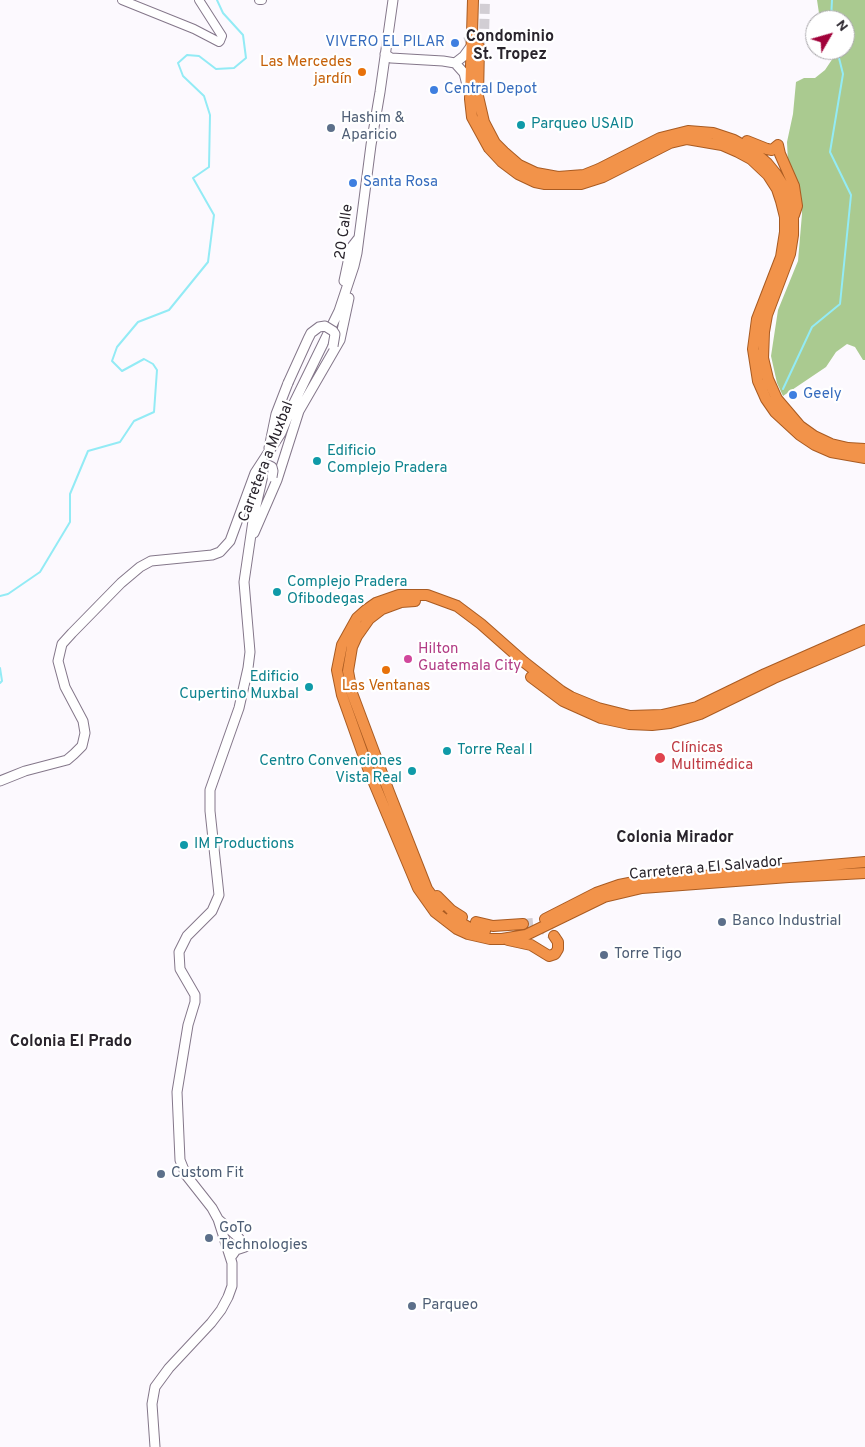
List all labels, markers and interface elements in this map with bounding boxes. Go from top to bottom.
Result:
north arrow [805,10,855,60]
text: N [832,17,851,35]
district label: Condominio St. Tropez [466,28,554,66]
place label: VIVERO EL PILAR [325,34,445,52]
marker: VIVERO EL PILAR [449,37,461,49]
place label: Las Mercedes jardín [260,54,352,89]
marker: Las Mercedes jardín [356,66,368,78]
place label: Central Depot [444,81,537,99]
marker: Central Depot [428,84,440,96]
place label: Hashim & Aparicio [341,110,405,145]
place label: Parqueo USAID [531,116,634,134]
marker: Parqueo USAID [515,119,527,131]
marker: Hashim & Aparicio [325,122,337,134]
place label: Santa Rosa [363,174,438,192]
marker: Santa Rosa [347,177,359,189]
street label: 20 Calle [332,203,358,261]
place label: Geely [803,386,842,404]
marker: Geely [787,389,799,401]
street label: Carretera a Muxbal [236,399,298,525]
place label: Edificio Complejo Pradera [327,443,447,478]
marker: Edificio Complejo Pradera [311,455,323,467]
place label: Complejo Pradera Ofibodegas [287,574,407,609]
marker: Complejo Pradera Ofibodegas [271,586,283,598]
place label: Hilton Guatemala City [418,641,521,676]
marker: Hilton Guatemala City [402,653,414,665]
marker: Las Ventanas [380,664,392,676]
place label: Edificio Cupertino Muxbal [179,669,299,704]
place label: Las Ventanas [342,678,430,696]
marker: Edificio Cupertino Muxbal [303,681,315,693]
place label: Clínicas Multimédica [671,740,753,775]
place label: Torre Real I [457,742,533,760]
marker: Torre Real I [441,745,453,757]
marker: Clínicas Multimédica [653,751,667,765]
place label: Centro Convenciones Vista Real [259,753,402,788]
marker: Centro Convenciones Vista Real [406,765,418,777]
district label: Colonia Mirador [616,829,734,849]
place label: IM Productions [194,836,294,854]
marker: IM Productions [178,839,190,851]
street label: Carretera a El Salvador [628,853,784,885]
place label: Banco Industrial [732,913,841,931]
marker: Banco Industrial [716,916,728,928]
place label: Torre Tigo [614,946,682,964]
marker: Torre Tigo [598,949,610,961]
district label: Colonia El Prado [10,1033,132,1053]
place label: Custom Fit [171,1165,244,1183]
marker: Custom Fit [155,1168,167,1180]
place label: GoTo Technologies [219,1220,308,1255]
marker: GoTo Technologies [203,1232,215,1244]
place label: Parqueo [422,1297,478,1315]
marker: Parqueo [406,1300,418,1312]

